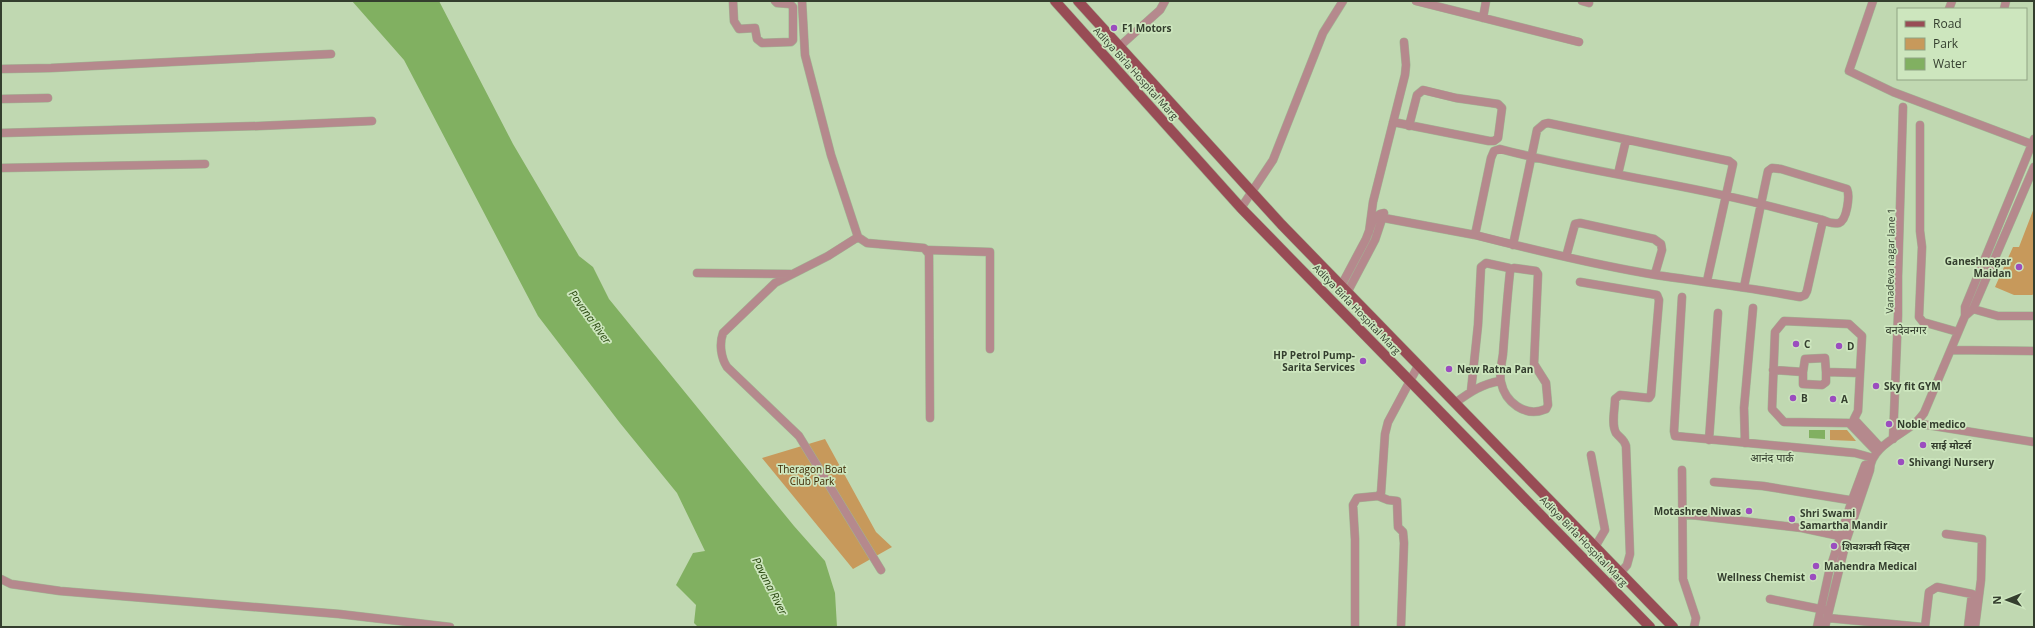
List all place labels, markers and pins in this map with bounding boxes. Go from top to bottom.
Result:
place label: F1 Motors [1122,21,1171,35]
marker: F1 Motors [1109,23,1119,33]
place label: Ganeshnagar Maidan [1945,254,2011,280]
marker: Ganeshnagar Maidan [2014,262,2024,272]
place label: C [1804,337,1811,351]
marker: C [1791,339,1801,349]
place label: D [1847,339,1854,353]
marker: D [1834,341,1844,351]
place label: HP Petrol Pump- Sarita Services [1273,348,1355,374]
marker: HP Petrol Pump- Sarita Services [1358,356,1368,366]
place label: New Ratna Pan [1457,362,1533,376]
marker: New Ratna Pan [1444,364,1454,374]
place label: Sky fit GYM [1884,379,1941,393]
marker: Sky fit GYM [1871,381,1881,391]
place label: B [1801,391,1808,405]
place label: A [1841,392,1848,406]
marker: B [1788,393,1798,403]
marker: A [1828,394,1838,404]
place label: Noble medico [1897,417,1966,431]
marker: Noble medico [1884,419,1894,429]
place label: साई मोटर्स [1931,438,1972,452]
marker: साई मोटर्स [1918,440,1928,450]
place label: Shivangi Nursery [1909,455,1994,469]
marker: Shivangi Nursery [1896,457,1906,467]
place label: Motashree Niwas [1654,504,1741,518]
marker: Motashree Niwas [1744,506,1754,516]
place label: Shri Swami Samartha Mandir [1800,506,1888,532]
marker: Shri Swami Samartha Mandir [1787,514,1797,524]
place label: शिवशक्ती स्विट्स [1842,539,1910,553]
marker: शिवशक्ती स्विट्स [1829,541,1839,551]
place label: Mahendra Medical [1824,559,1917,573]
marker: Mahendra Medical [1811,561,1821,571]
place label: Wellness Chemist [1717,570,1806,584]
marker: Wellness Chemist [1808,572,1818,582]

